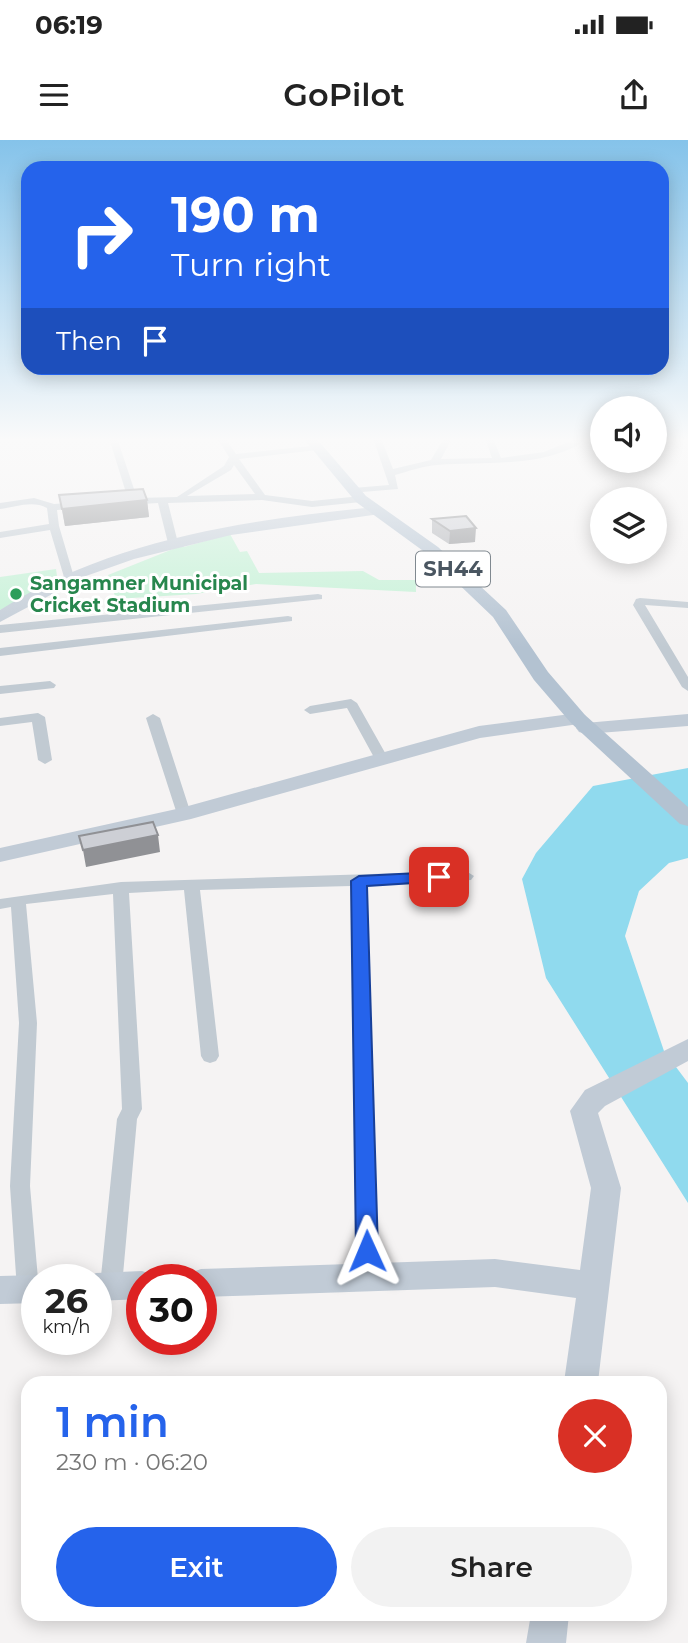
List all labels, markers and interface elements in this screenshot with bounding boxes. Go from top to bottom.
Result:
text: 06:19 [35,9,103,41]
text: GoPilot [283,75,405,114]
icon: menu [35,76,73,114]
icon: share [615,76,653,114]
text: 190 m [171,185,320,244]
icon: right [56,189,147,280]
text: Turn right [171,245,331,284]
icon: arrive [136,322,174,360]
text: Then [56,325,122,357]
map controls [590,396,667,564]
button: sound [590,396,667,473]
button: layers [590,487,667,564]
road number: SH44 [416,552,490,586]
place label: Sangamner Municipal Cricket Stadium [30,572,248,617]
marker: Sangamner Municipal Cricket Stadium [8,586,24,602]
pin [409,847,469,907]
icon: arrive [420,858,458,896]
position arrow [330,1214,404,1288]
speed limit sign: 30 [126,1264,217,1355]
text: 26 [45,1279,88,1322]
text: km/h [42,1316,91,1338]
text: 1 min [56,1396,169,1448]
button: close [558,1399,632,1473]
text: 230 m · 06:20 [56,1448,208,1476]
button: Exit [56,1527,337,1607]
button: Share [351,1527,632,1607]

